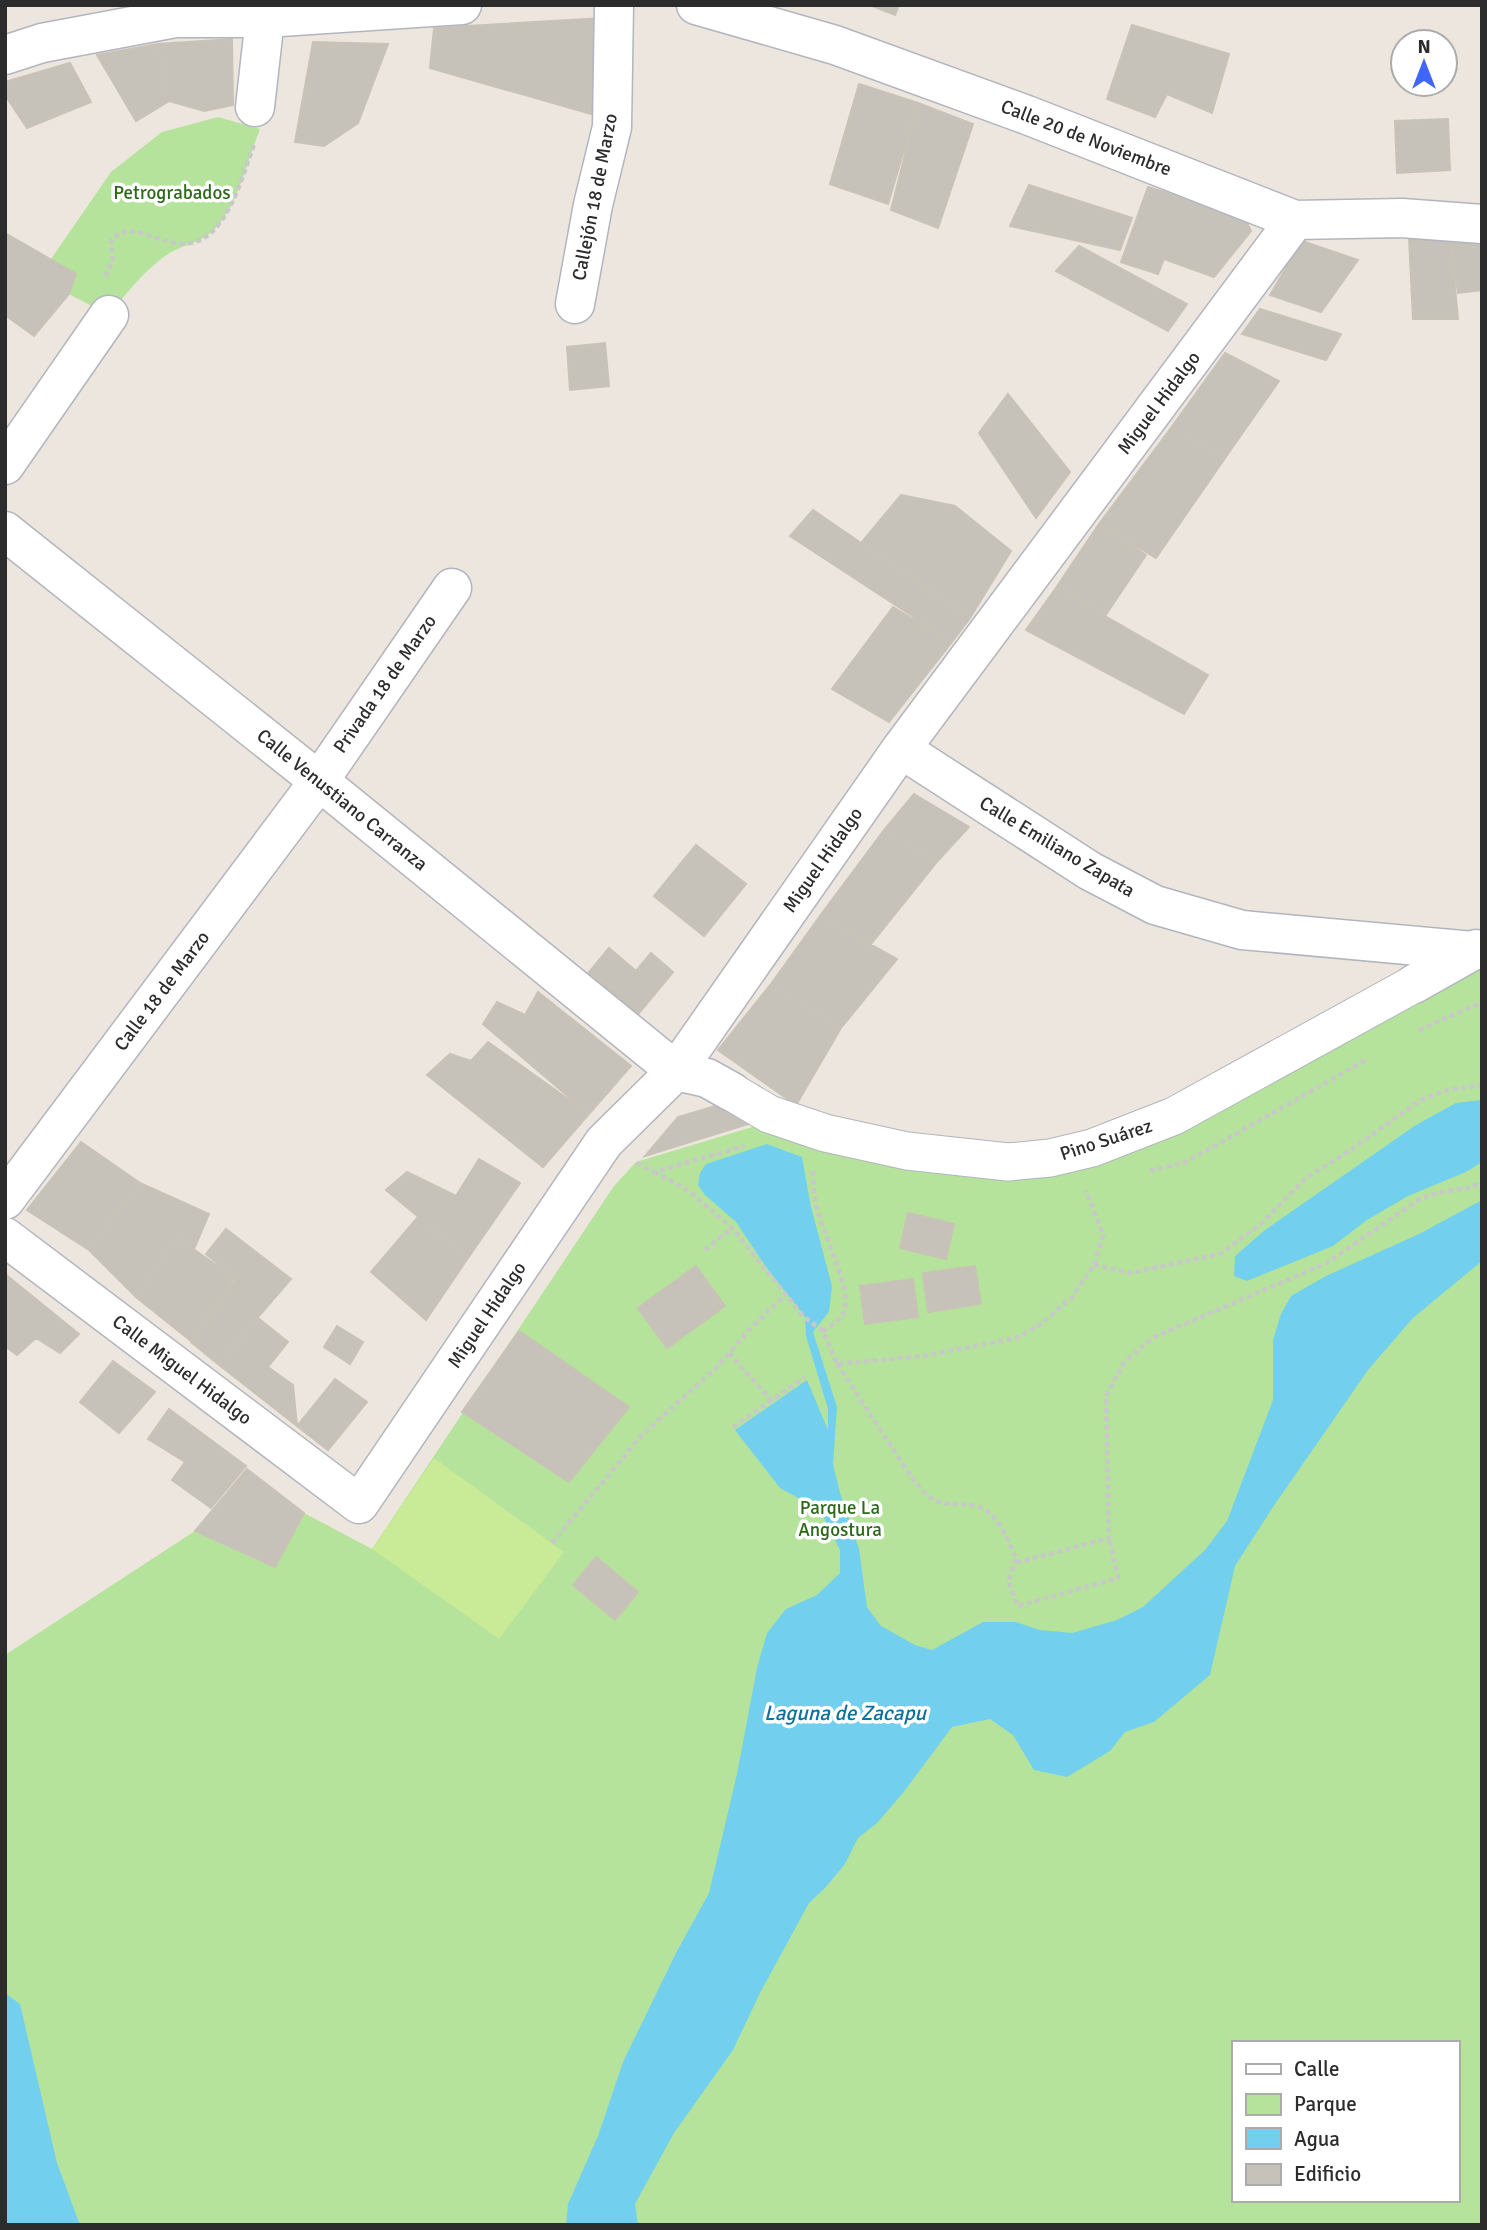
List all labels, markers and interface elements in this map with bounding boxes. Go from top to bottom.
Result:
north arrow [1389,28,1459,98]
text: N [1417,35,1431,59]
street label: Calle 20 de Noviembre [997,94,1175,182]
street label: Callejón 18 de Marzo [567,111,623,283]
park label: Petrograbados [113,181,231,205]
street label: Miguel Hidalgo [1112,346,1206,459]
street label: Privada 18 de Marzo [328,610,442,758]
street label: Calle Venustiano Carranza [252,724,432,876]
street label: Calle Emiliano Zapata [975,791,1139,903]
street label: Miguel Hidalgo [778,803,868,917]
street label: Calle 18 de Marzo [109,926,215,1056]
street label: Pino Suárez [1057,1114,1155,1166]
street label: Miguel Hidalgo [443,1257,531,1373]
street label: Calle Miguel Hidalgo [107,1310,257,1430]
park label: Parque La Angostura [798,1496,882,1542]
water label: Laguna de Zacapu [764,1700,928,1726]
legend [1232,2041,1459,2202]
text: Calle [1294,2056,1340,2082]
text: Parque [1294,2091,1357,2117]
text: Agua [1294,2126,1340,2152]
text: Edificio [1294,2161,1361,2187]

